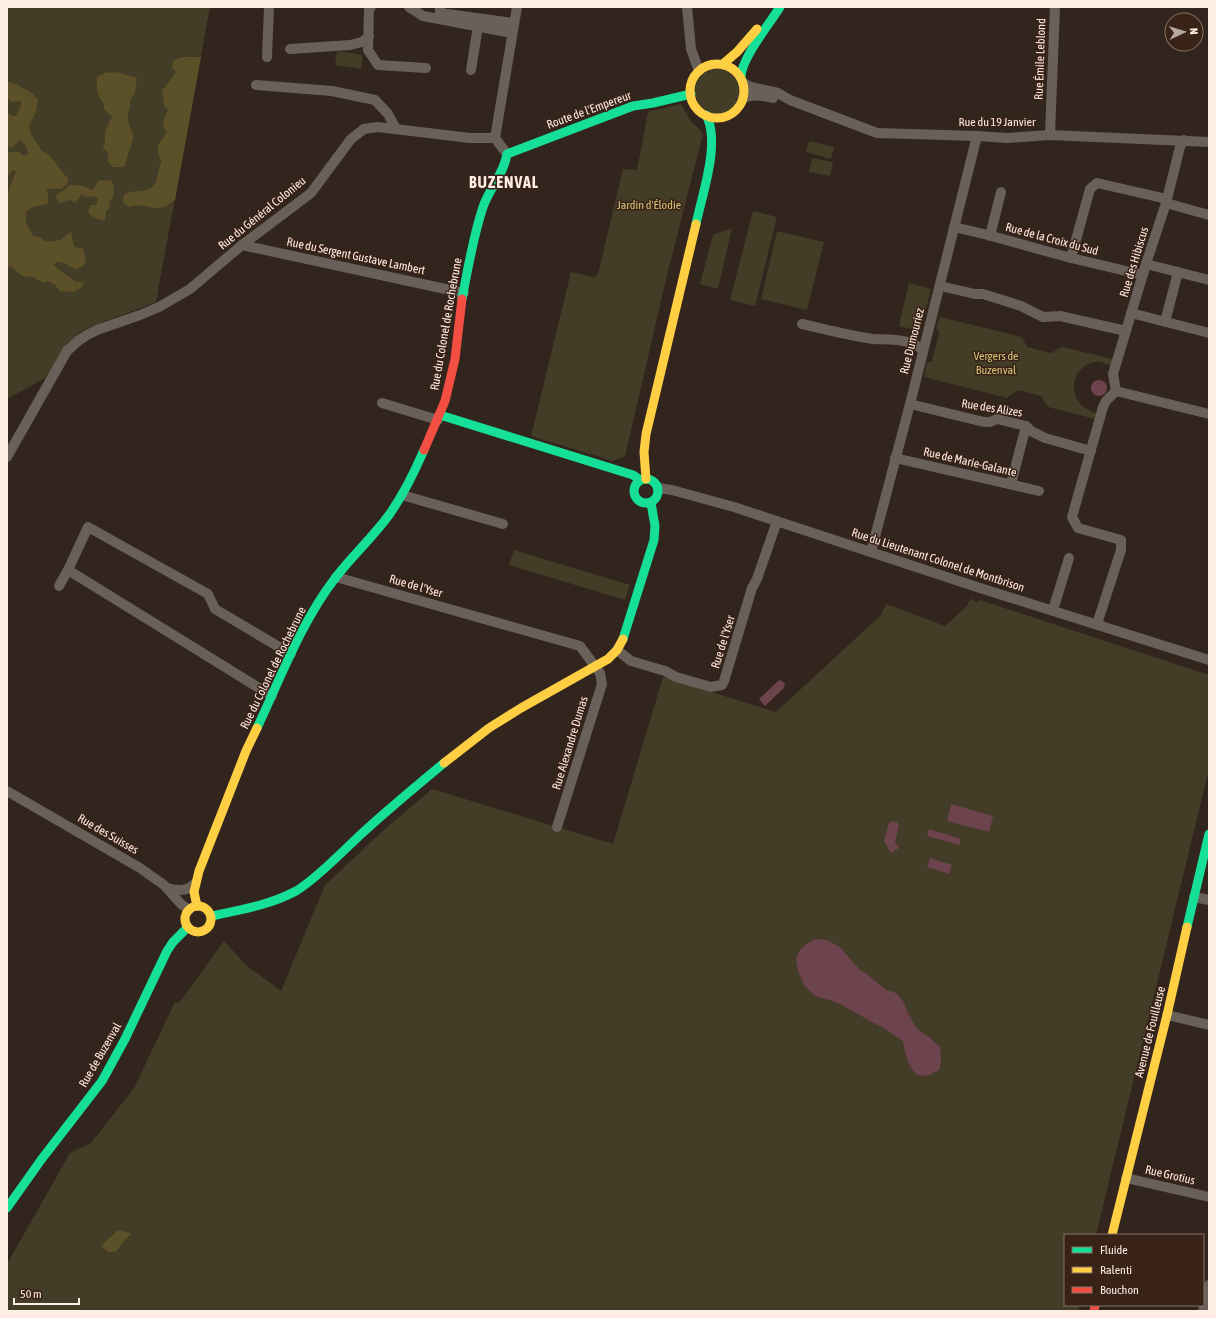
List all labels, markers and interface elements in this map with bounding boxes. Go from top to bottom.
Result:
north arrow [1164,12,1204,52]
street label: Rue Émile Leblond [1032,18,1048,100]
text: N [1188,28,1200,35]
street label: Route de l'Empereur [545,88,634,132]
street label: Rue du 19 Janvier [959,115,1036,129]
street label: Rue du Général Colonieu [215,173,309,253]
district label: BUZENVAL [469,173,539,191]
park label: Jardin d'Élodie [617,198,681,212]
street label: Rue de la Croix du Sud [1004,220,1100,258]
street label: Rue des Hibiscus [1117,225,1151,299]
street label: Rue du Sergent Gustave Lambert [285,234,427,278]
street label: Rue du Colonel de Rochebrune [427,257,465,391]
street label: Rue Dumouriez [897,306,927,375]
park label: Vergers de Buzenval [973,349,1019,377]
street label: Rue des Alizes [960,396,1024,420]
street label: Rue de Marie-Galante [922,444,1018,480]
street label: Rue du Lieutenant Colonel de Montbrison [850,525,1026,595]
street label: Rue de l'Yser [388,572,445,600]
street label: Rue du Colonel de Rochebrune [237,605,309,731]
street label: Rue de l'Yser [708,613,738,670]
street label: Rue Alexandre Dumas [549,695,591,791]
street label: Rue des Suisses [75,811,141,857]
street label: Avenue de Fouilleuse [1132,985,1168,1079]
street label: Rue de Buzenval [76,1020,125,1090]
street label: Rue Grotius [1144,1162,1196,1188]
legend [1064,1234,1204,1306]
text: Fluide [1100,1243,1128,1257]
text: Ralenti [1100,1263,1132,1277]
scale bar [14,1280,79,1306]
text: Bouchon [1100,1283,1139,1297]
text: 50 m [20,1287,42,1301]

